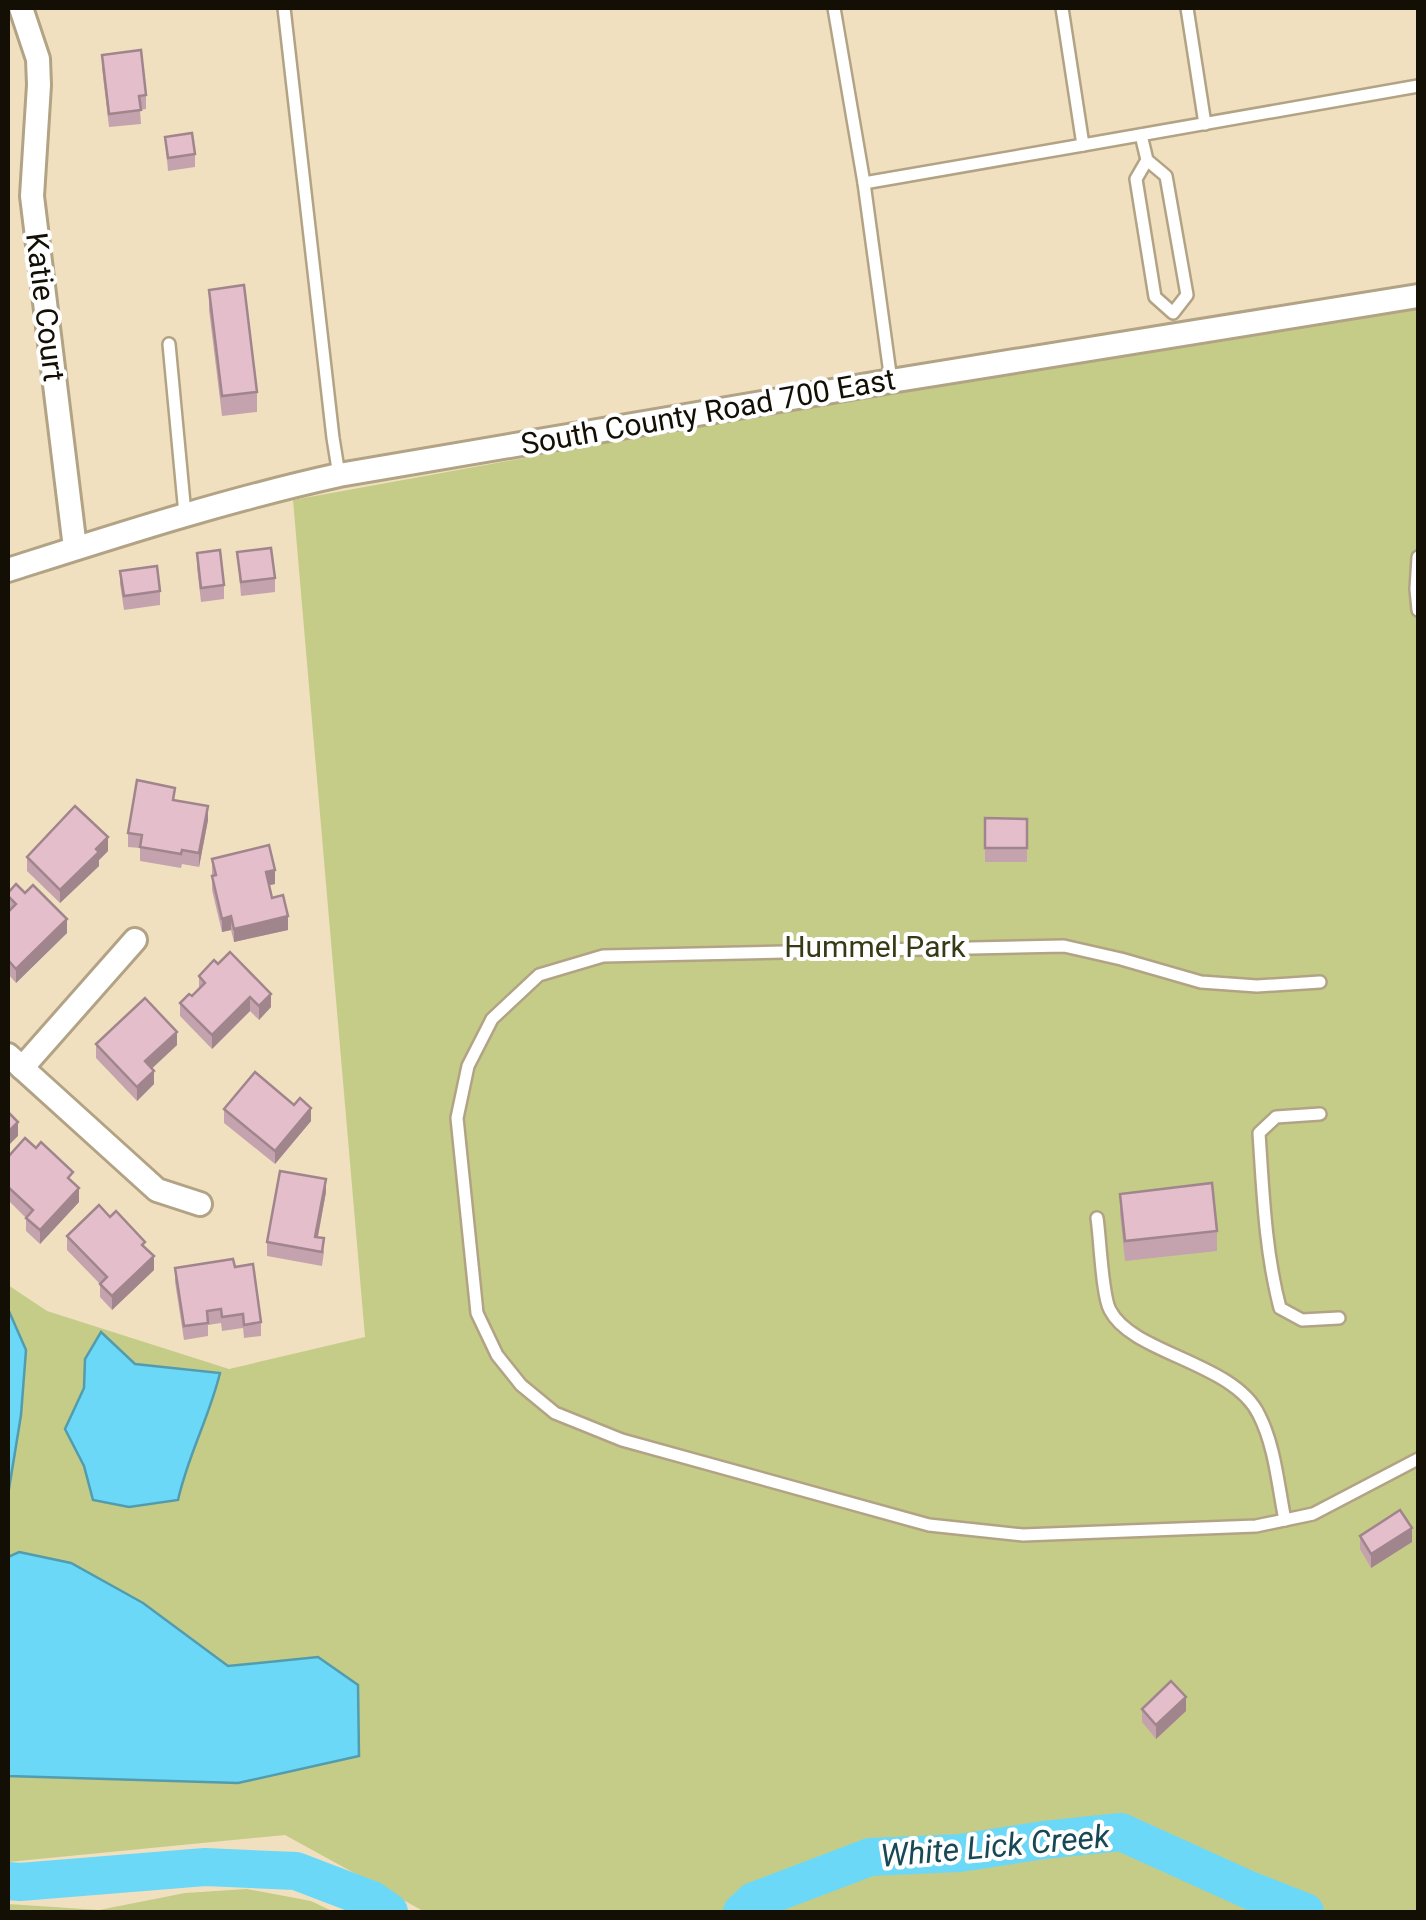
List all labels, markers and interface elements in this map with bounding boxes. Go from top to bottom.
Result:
street label: Katie Court [19,231,72,383]
street label: South County Road 700 East [518,361,898,462]
park label: Hummel Park [784,929,967,964]
water label: White Lick Creek [879,1817,1112,1875]

